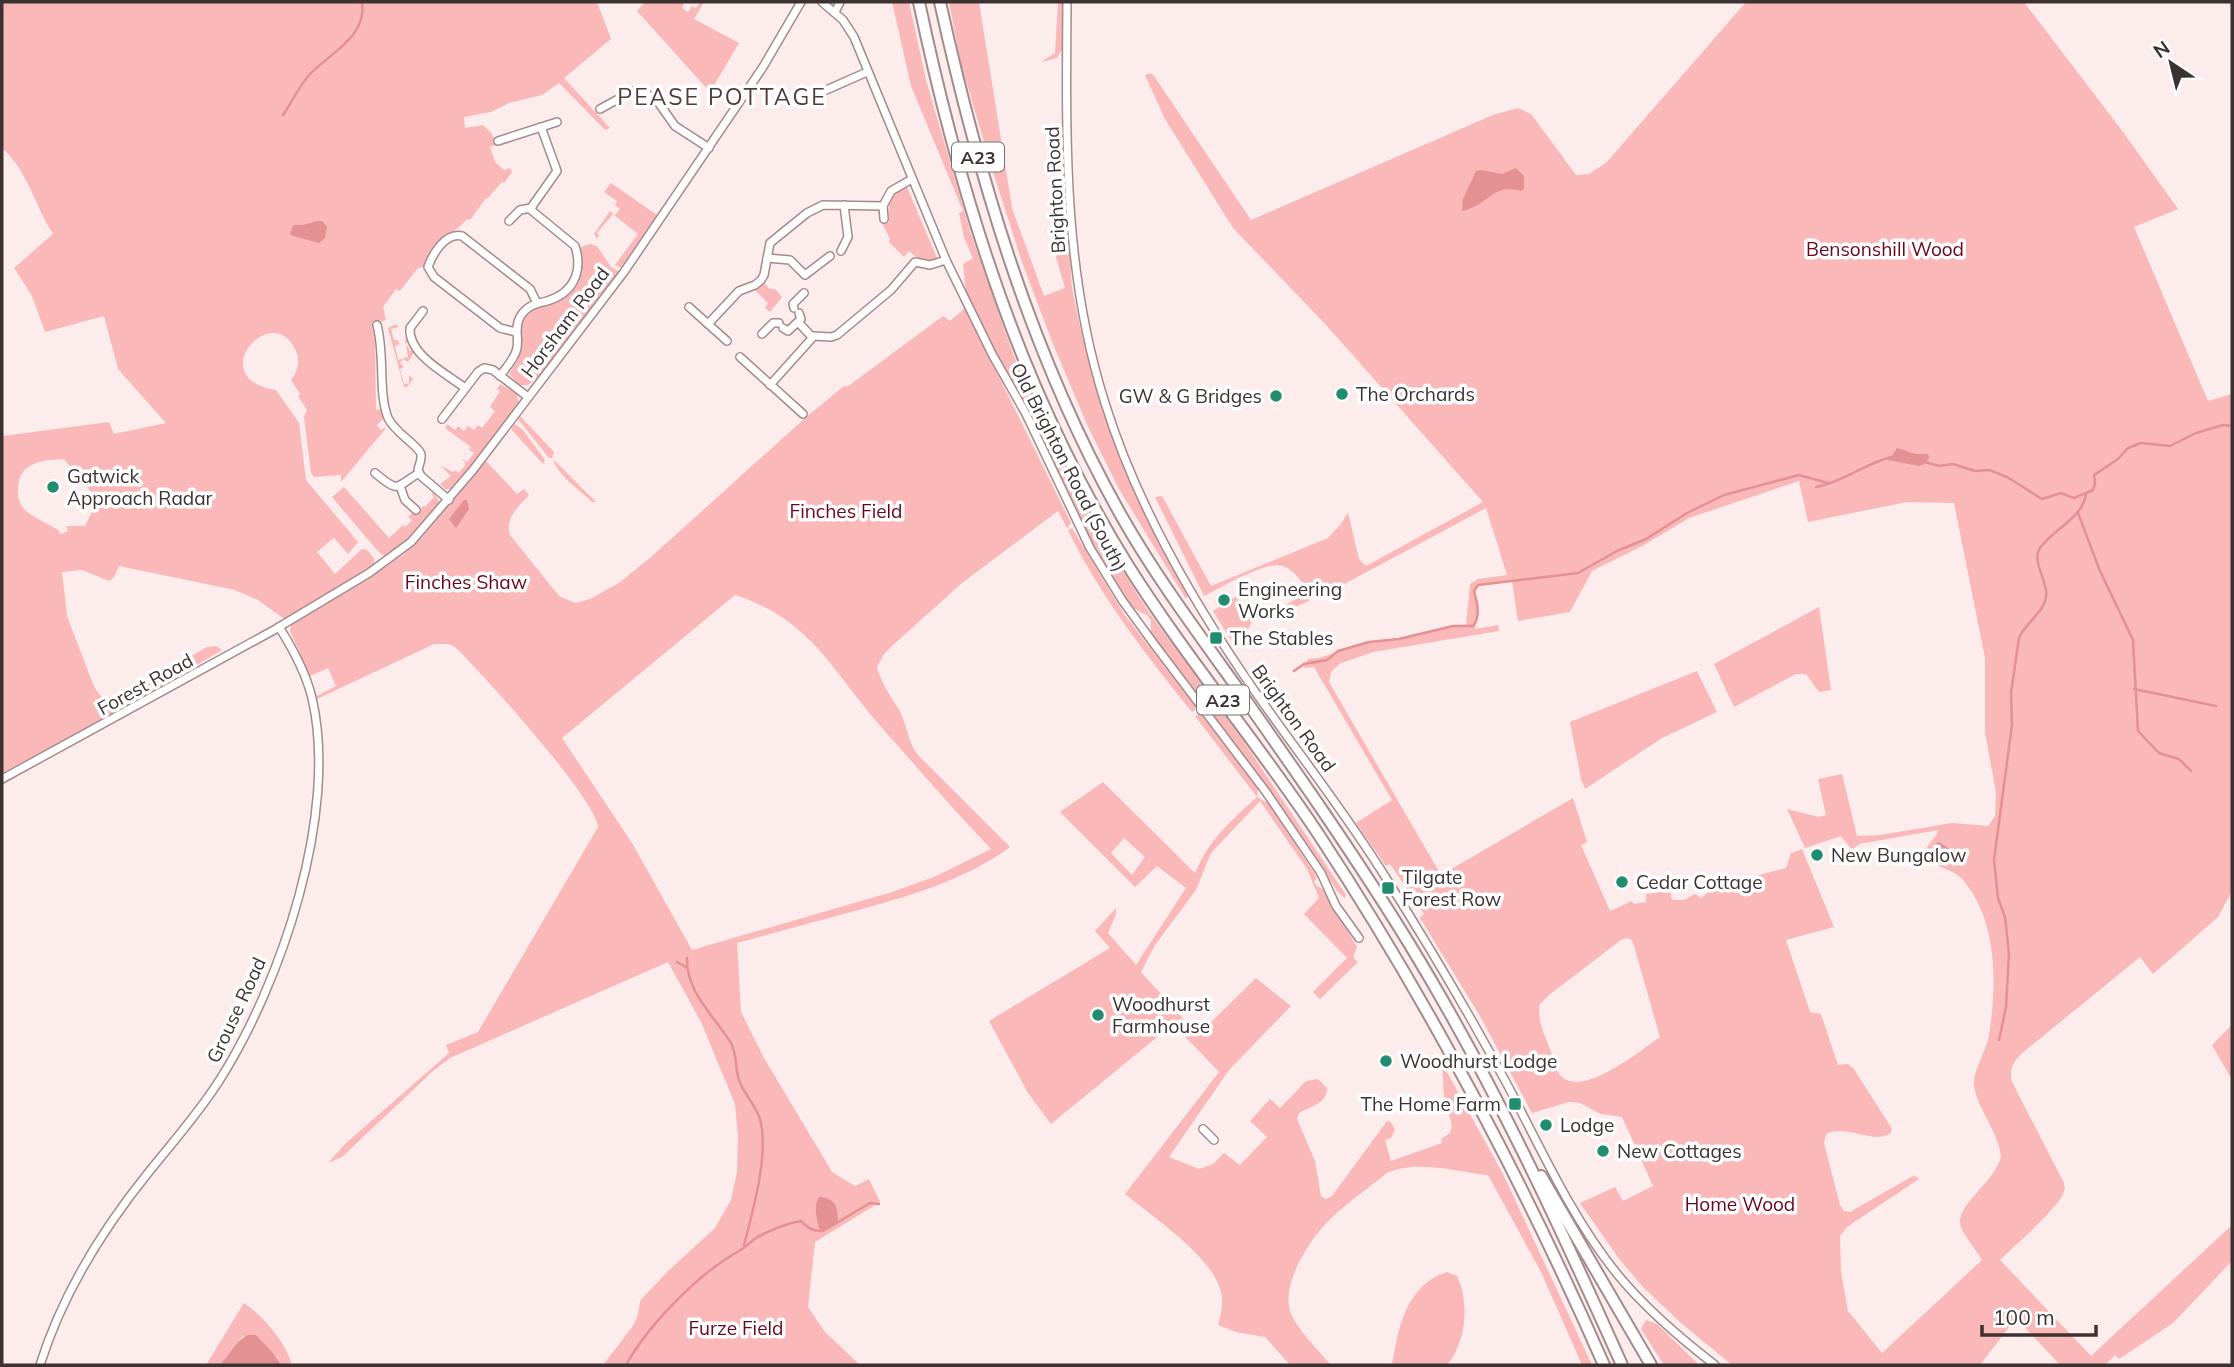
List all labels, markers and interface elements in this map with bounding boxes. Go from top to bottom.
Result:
north arrow [2136,28,2206,98]
text: N [2148,35,2174,63]
district label: PEASE POTTAGE [617,82,827,111]
street label: Brighton Road [1040,126,1070,254]
road number: A23 [952,142,1004,172]
park label: Bensonshill Wood [1806,237,1964,261]
street label: Horsham Road [516,262,614,382]
street label: Old Brighton Road (South) [1006,359,1132,575]
place label: The Orchards [1356,382,1475,406]
place label: GW & G Bridges [1119,384,1262,408]
marker: The Orchards [1334,386,1350,402]
marker: GW & G Bridges [1268,388,1284,404]
place label: Gatwick Approach Radar [67,464,213,510]
marker: Gatwick Approach Radar [45,479,61,495]
park label: Finches Field [789,499,903,523]
park label: Finches Shaw [405,570,527,594]
place label: Engineering Works [1238,577,1342,623]
marker: Engineering Works [1216,592,1232,608]
place label: The Stables [1230,626,1333,650]
marker: The Stables [1208,630,1224,646]
street label: Forest Road [93,648,197,720]
street label: Brighton Road [1247,660,1341,776]
road number: A23 [1197,686,1249,714]
place label: New Bungalow [1831,843,1967,867]
marker: New Bungalow [1809,847,1825,863]
place label: Tilgate Forest Row [1402,865,1501,911]
place label: Cedar Cottage [1636,870,1763,894]
marker: Cedar Cottage [1614,874,1630,890]
marker: Tilgate Forest Row [1380,880,1396,896]
street label: Grouse Road [201,953,271,1067]
place label: Woodhurst Farmhouse [1112,992,1210,1038]
marker: Woodhurst Farmhouse [1090,1007,1106,1023]
place label: Woodhurst Lodge [1400,1049,1557,1073]
marker: Woodhurst Lodge [1378,1053,1394,1069]
place label: The Home Farm [1360,1092,1501,1116]
marker: The Home Farm [1507,1096,1523,1112]
place label: Lodge [1560,1113,1614,1137]
marker: Lodge [1538,1117,1554,1133]
place label: New Cottages [1617,1139,1742,1163]
marker: New Cottages [1595,1143,1611,1159]
park label: Home Wood [1685,1192,1795,1216]
scale bar [1982,1294,2096,1338]
text: 100 m [1993,1304,2055,1330]
park label: Furze Field [689,1316,783,1340]

